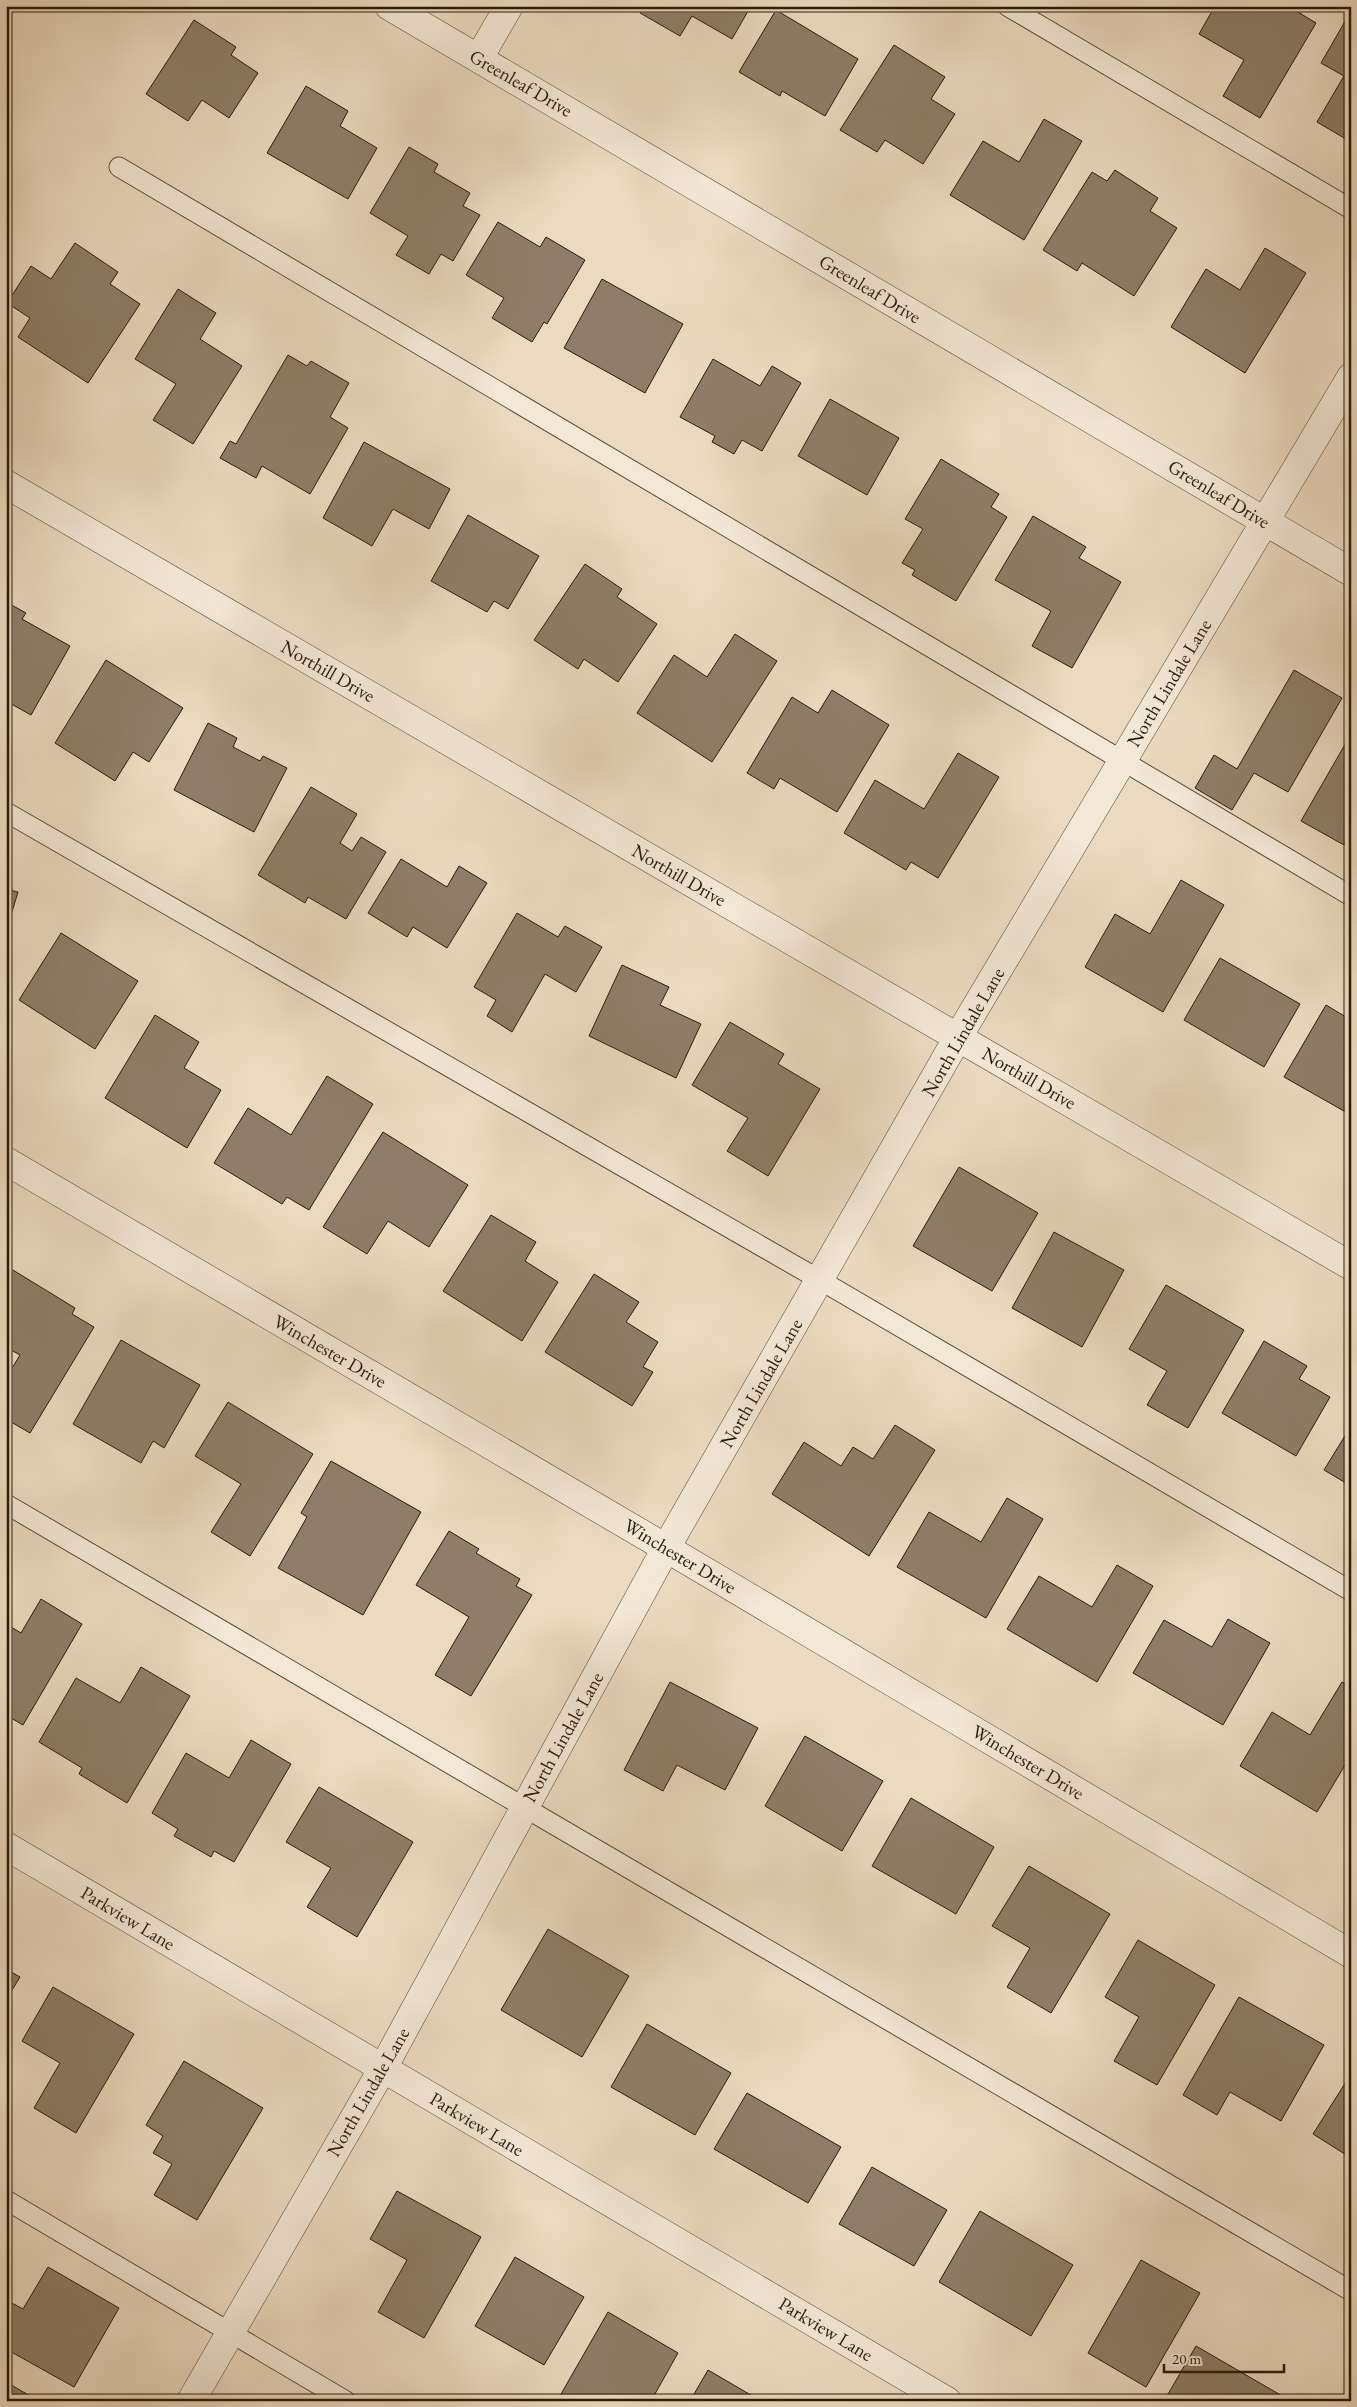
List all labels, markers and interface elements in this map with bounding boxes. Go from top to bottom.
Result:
street label: Greenleaf Drive [465,43,577,123]
street label: Greenleaf Drive [814,249,926,329]
street label: Greenleaf Drive [1163,454,1275,534]
street label: North Lindale Lane [1121,614,1217,752]
street label: Northill Drive [276,634,380,708]
street label: Northill Drive [627,838,731,912]
street label: North Lindale Lane [916,963,1010,1101]
street label: Northill Drive [977,1041,1081,1115]
street label: Winchester Drive [269,1308,391,1394]
street label: North Lindale Lane [714,1314,808,1452]
street label: Winchester Drive [619,1513,741,1599]
street label: North Lindale Lane [517,1667,609,1807]
street label: Winchester Drive [967,1719,1089,1805]
street label: Parkview Lane [76,1880,180,1956]
street label: North Lindale Lane [321,2023,415,2161]
street label: Parkview Lane [425,2086,529,2162]
street label: Parkview Lane [774,2291,878,2367]
scale bar [1164,2342,1284,2374]
text: 20 m [1172,2349,1201,2368]

